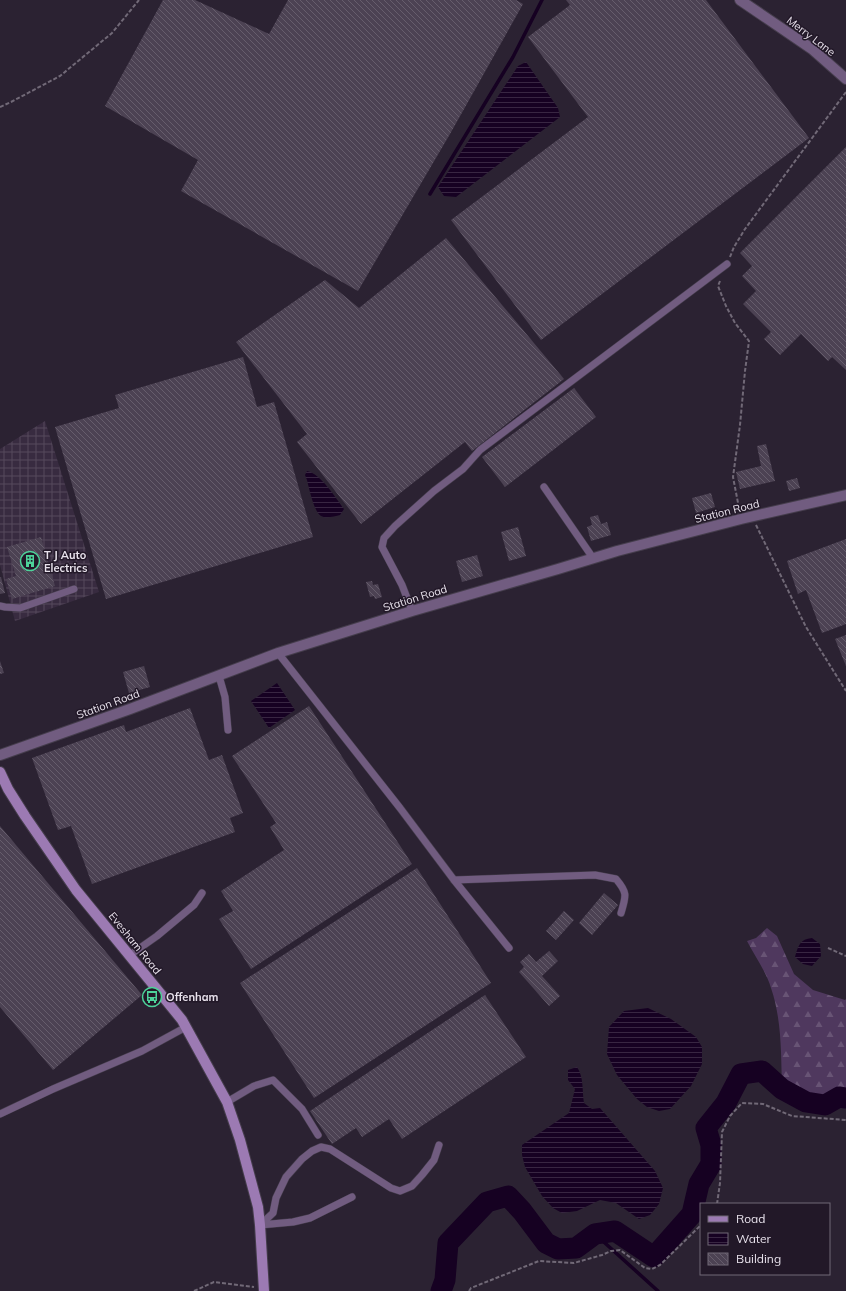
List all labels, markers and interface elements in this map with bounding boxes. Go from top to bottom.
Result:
street label: Merry Lane [784,13,838,59]
street label: Station Road [693,496,761,526]
place label: T J Auto Electrics [44,548,88,575]
building icon: T J Auto Electrics [19,550,41,572]
street label: Station Road [381,582,449,614]
street label: Station Road [74,686,142,722]
street label: Evesham Road [106,909,164,977]
bus stop icon: Offenham [141,986,163,1008]
place label: Offenham [166,990,218,1004]
legend [700,1203,830,1275]
text: Road [736,1211,765,1226]
text: Water [736,1231,772,1246]
text: Building [736,1251,781,1266]

